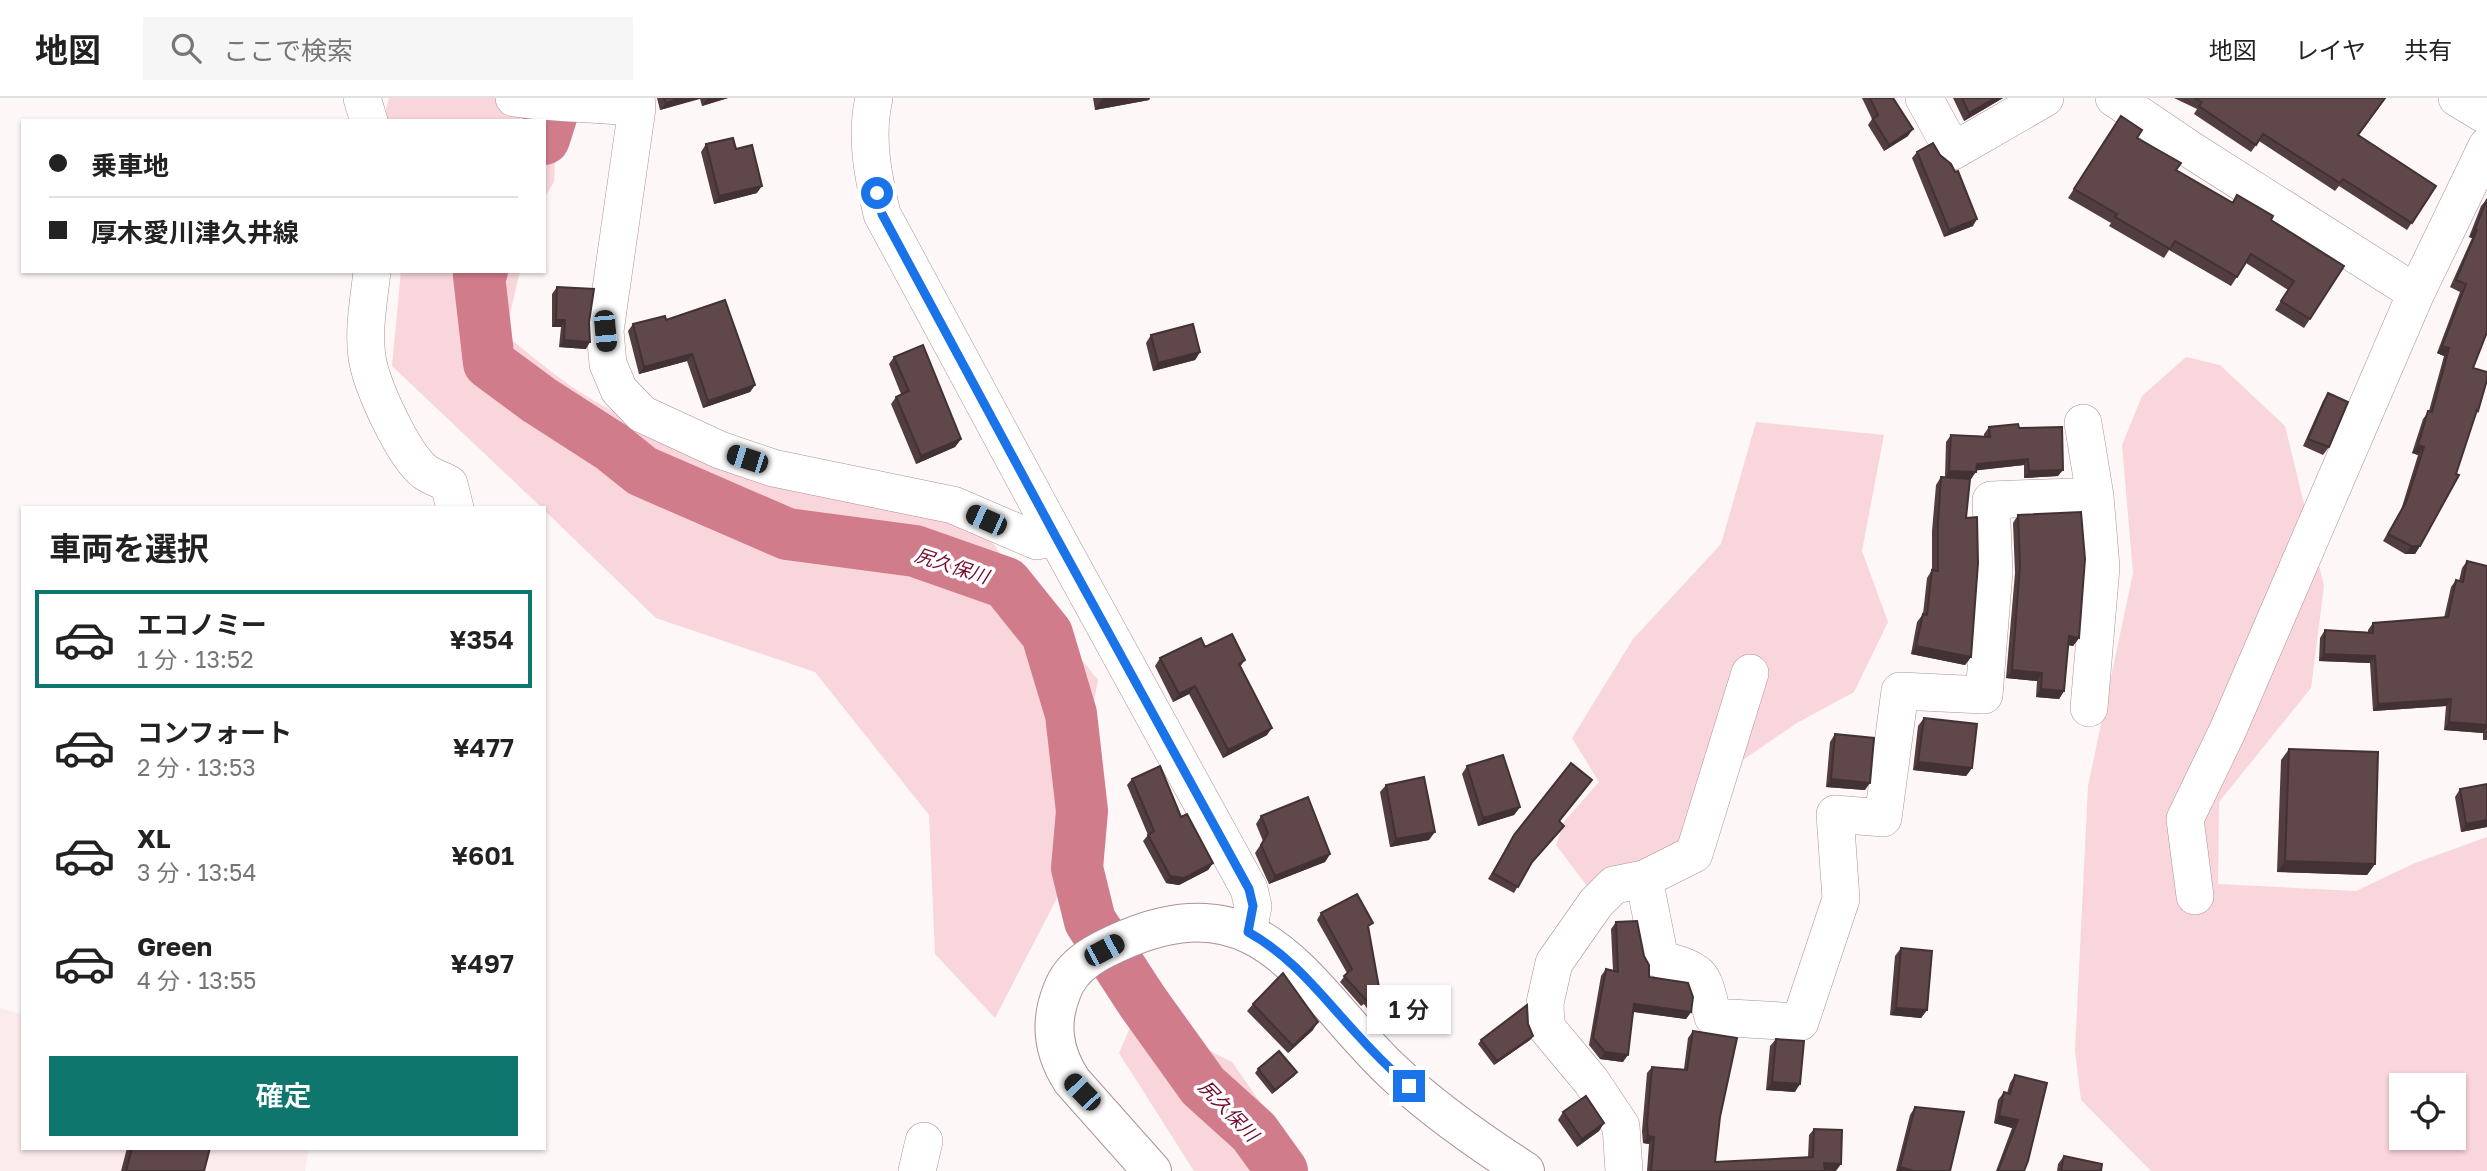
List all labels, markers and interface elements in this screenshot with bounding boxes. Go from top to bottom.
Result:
search box [143,17,633,80]
icon: search [167,29,205,67]
text: 地図 [35,30,101,69]
text: ここで検索 [223,35,353,66]
text: 地図 [2209,35,2257,64]
text: レイヤ [2295,35,2366,64]
text: 共有 [2404,35,2452,64]
text: 乗車地 [91,150,169,181]
route start [861,177,893,209]
text: 厚木愛川津久井線 [91,217,299,248]
car [593,309,618,353]
car [724,443,771,475]
car [963,502,1010,538]
text: 車両を選択 [49,529,209,567]
water label: 尻久保川 [912,542,994,588]
icon: car [53,608,116,671]
text: エコノミー [137,609,267,640]
text: ¥354 [449,624,514,655]
text: 1 分 · 13:52 [137,645,254,673]
icon: car [53,716,116,779]
text: コンフォート [137,717,292,748]
text: ¥477 [453,732,514,763]
text: 2 分 · 13:53 [137,753,256,781]
text: XL [137,823,171,854]
icon: car [53,824,116,887]
text: ¥601 [451,840,514,871]
text: 3 分 · 13:54 [137,858,257,886]
text: Green [137,931,212,962]
car [1081,931,1128,969]
icon: car [53,932,116,995]
text: ¥497 [451,948,514,979]
text: 4 分 · 13:55 [137,966,256,994]
callout: 1 分 [1367,984,1451,1034]
text: 1 分 [1389,995,1429,1023]
button: 確定 [49,1056,518,1136]
car [1060,1070,1105,1114]
route end [1393,1070,1425,1102]
map controls [2389,1073,2466,1150]
button: locate [2389,1073,2466,1150]
water label: 尻久保川 [1194,1075,1265,1147]

